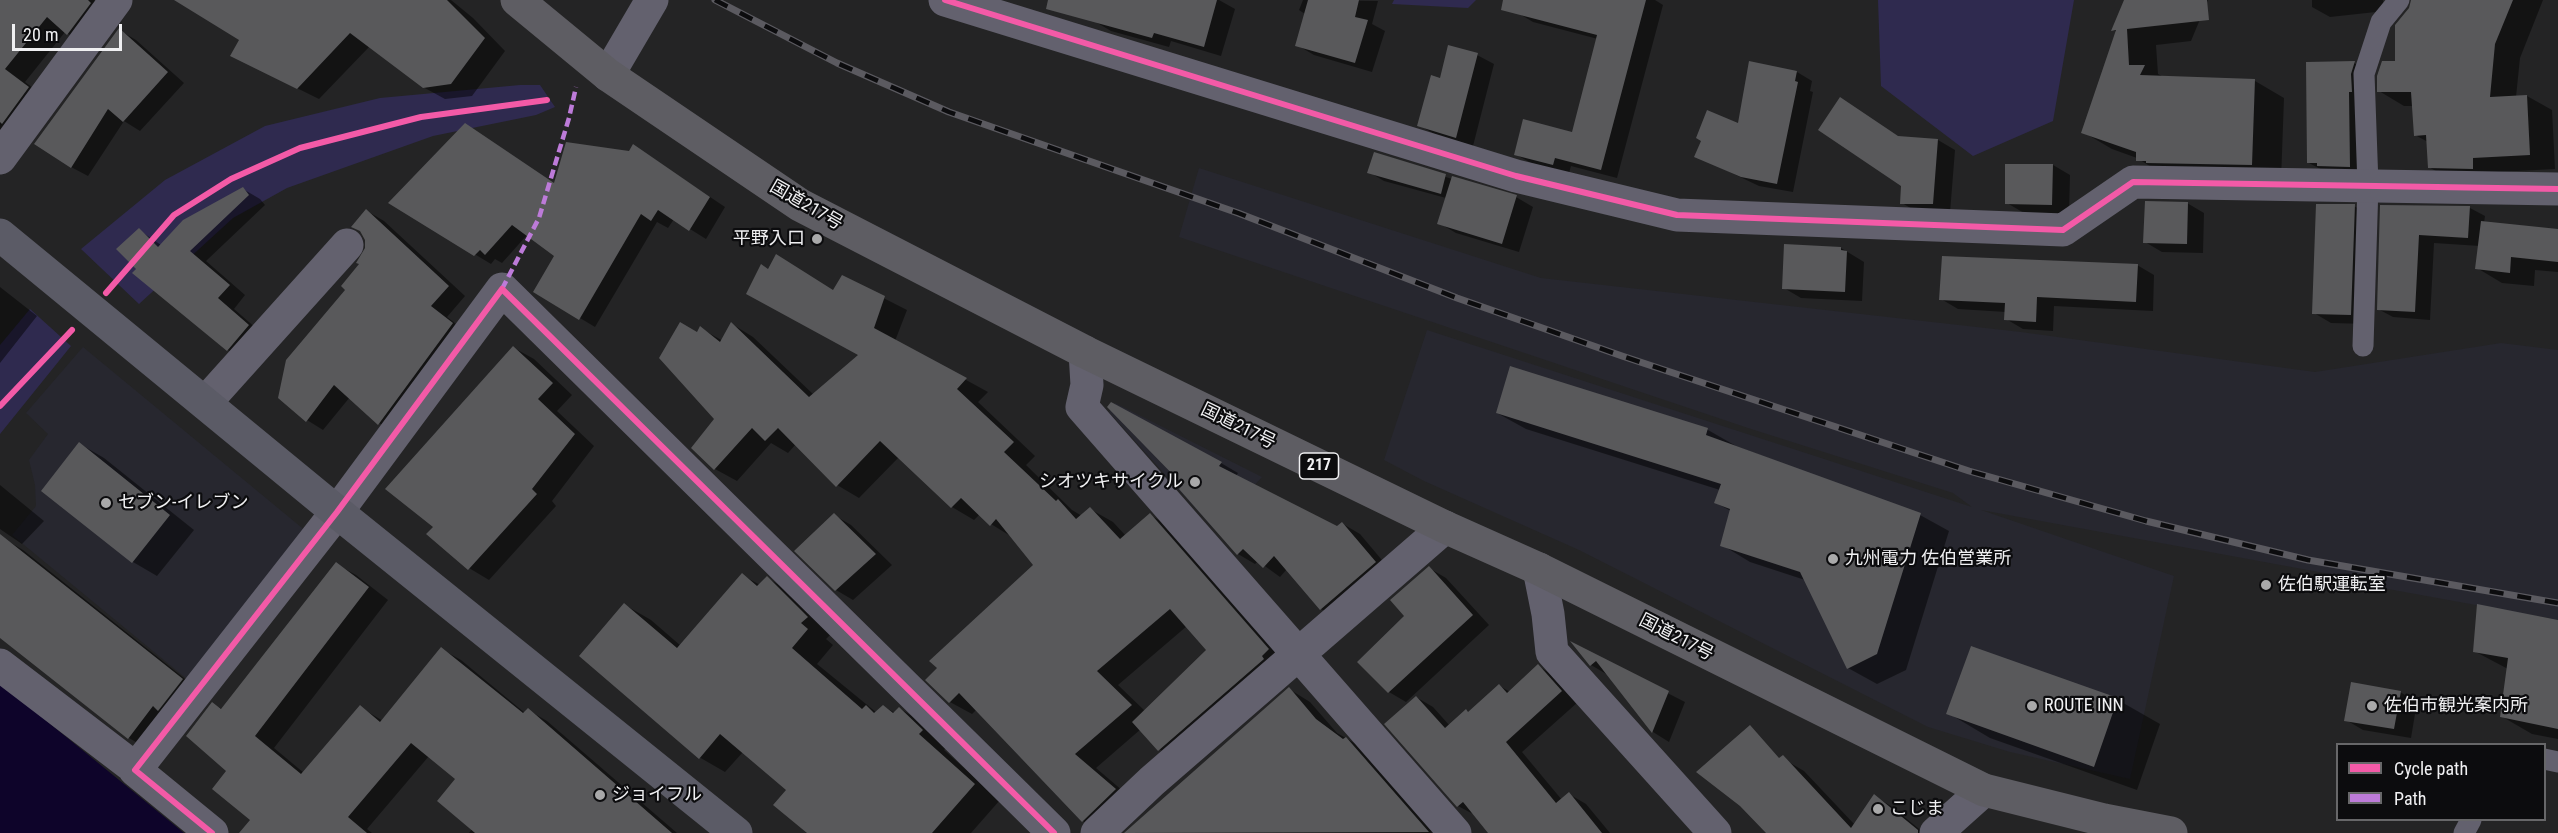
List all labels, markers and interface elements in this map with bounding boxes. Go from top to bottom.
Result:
scale bar [15,12,124,50]
text: 20 m [23,24,58,45]
street label: 国道217号 [766,176,846,236]
place label: 平野入口 [733,228,805,250]
marker: 平野入口 [810,232,824,246]
street label: 国道217号 [1197,400,1279,454]
road number: 217 [1300,453,1338,479]
place label: シオツキサイクル [1039,471,1183,493]
marker: シオツキサイクル [1188,475,1202,489]
place label: セブン-イレブン [118,492,248,514]
marker: セブン-イレブン [99,496,113,510]
place label: 九州電力 佐伯営業所 [1845,548,2011,570]
marker: 九州電力 佐伯営業所 [1826,552,1840,566]
place label: 佐伯駅運転室 [2278,574,2386,596]
marker: 佐伯駅運転室 [2259,578,2273,592]
street label: 国道217号 [1635,610,1717,666]
place label: ROUTE INN [2044,695,2124,717]
place label: 佐伯市観光案内所 [2384,695,2528,717]
marker: ROUTE INN [2025,699,2039,713]
marker: 佐伯市観光案内所 [2365,699,2379,713]
legend [2336,743,2546,821]
text: Cycle path [2394,758,2468,779]
place label: ジョイフル [612,784,702,806]
marker: ジョイフル [593,788,607,802]
text: Path [2394,788,2427,809]
place label: こじま [1890,798,1944,820]
marker: こじま [1871,802,1885,816]

